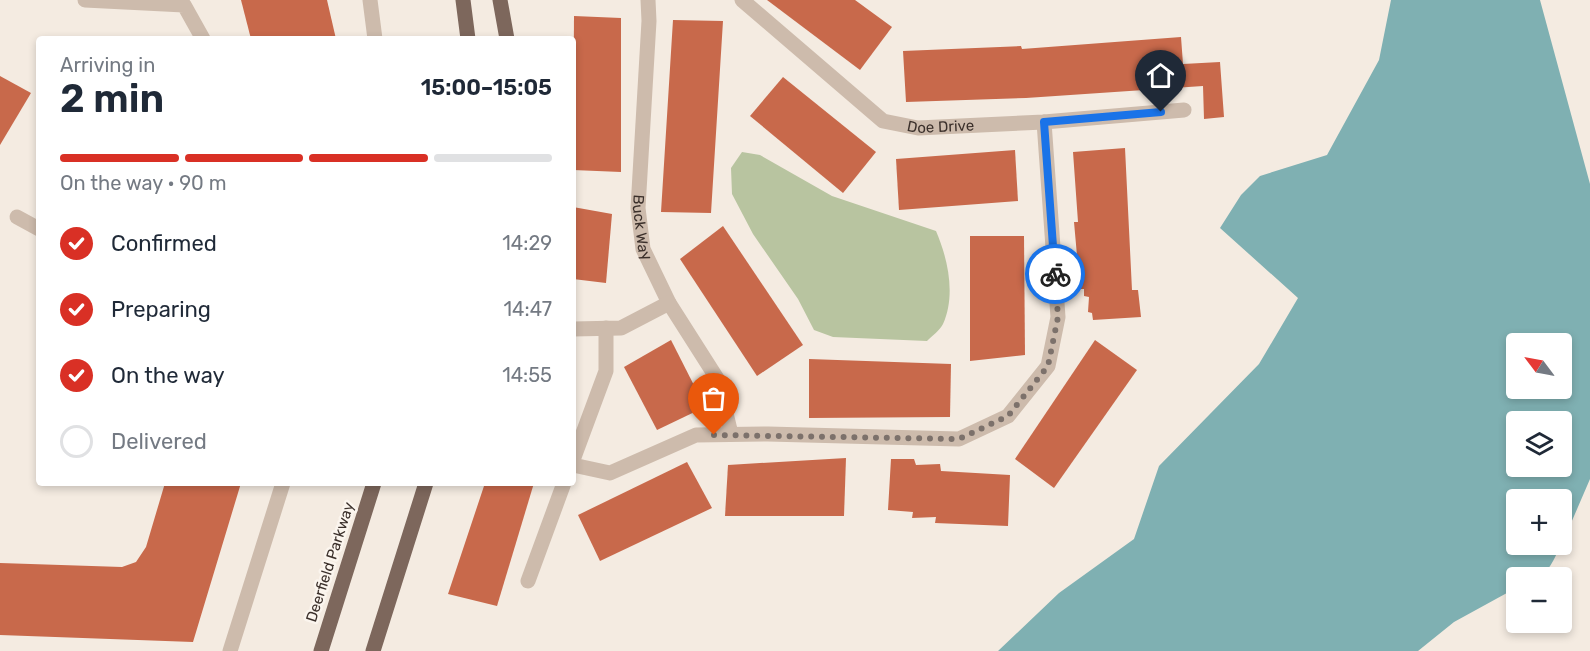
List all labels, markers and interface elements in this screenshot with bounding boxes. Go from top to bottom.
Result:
pin [1135,50,1186,112]
text: Arriving in [60,53,155,77]
icon: home [1144,59,1177,92]
text: 15:00–15:05 [421,74,552,101]
text: 2 min [60,76,164,122]
street label: Doe Drive [905,116,974,137]
text: On the way · 90 m [60,171,226,195]
street label: Buck Way [629,194,656,263]
icon: check [60,227,93,260]
text: Confirmed [111,230,217,257]
text: 14:29 [502,231,552,255]
courier [1025,244,1085,304]
icon: bike [1039,258,1072,291]
icon: check [60,293,93,326]
text: Preparing [111,296,211,323]
text: 14:47 [504,297,552,321]
north arrow [1506,333,1572,399]
map controls [1506,333,1572,633]
icon: check [60,359,93,392]
text: On the way [111,362,225,389]
text: 14:55 [502,363,552,387]
pin [688,373,739,435]
icon: bag [697,382,730,415]
button: layers [1506,411,1572,477]
text: Delivered [111,428,207,455]
button: + [1506,489,1572,555]
street label: Deerfield Parkway [302,500,358,624]
button: − [1506,567,1572,633]

